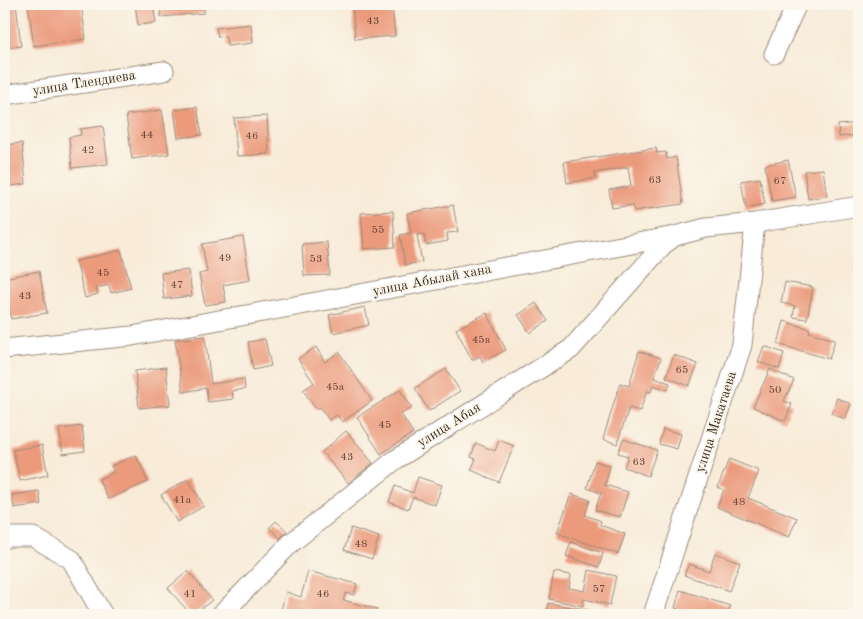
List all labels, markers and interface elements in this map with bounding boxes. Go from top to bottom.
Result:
house number: 43 [367,16,379,27]
street label: улица Тлендиева [32,68,137,98]
house number: 44 [141,130,153,141]
house number: 46 [246,131,258,142]
house number: 42 [82,145,94,156]
house number: 63 [649,175,661,186]
house number: 67 [774,176,786,187]
house number: 55 [372,225,384,236]
house number: 49 [219,253,231,264]
house number: 53 [310,254,322,265]
street label: улица Абылай хана [371,262,493,298]
house number: 45 [97,268,109,279]
house number: 47 [171,280,183,291]
house number: 43 [19,291,31,302]
house number: 45в [472,335,490,346]
house number: 65 [676,365,688,376]
street label: улица Макатаева [693,369,739,475]
house number: 45а [326,382,345,393]
house number: 50 [769,385,781,396]
street label: улица Абая [415,400,483,450]
house number: 45 [379,420,391,431]
house number: 43 [341,452,353,463]
house number: 63 [633,457,645,468]
house number: 41а [173,495,192,506]
house number: 48 [733,497,745,508]
house number: 48 [355,539,367,550]
house number: 57 [593,584,605,595]
house number: 41 [184,589,196,600]
house number: 46 [317,589,329,600]

